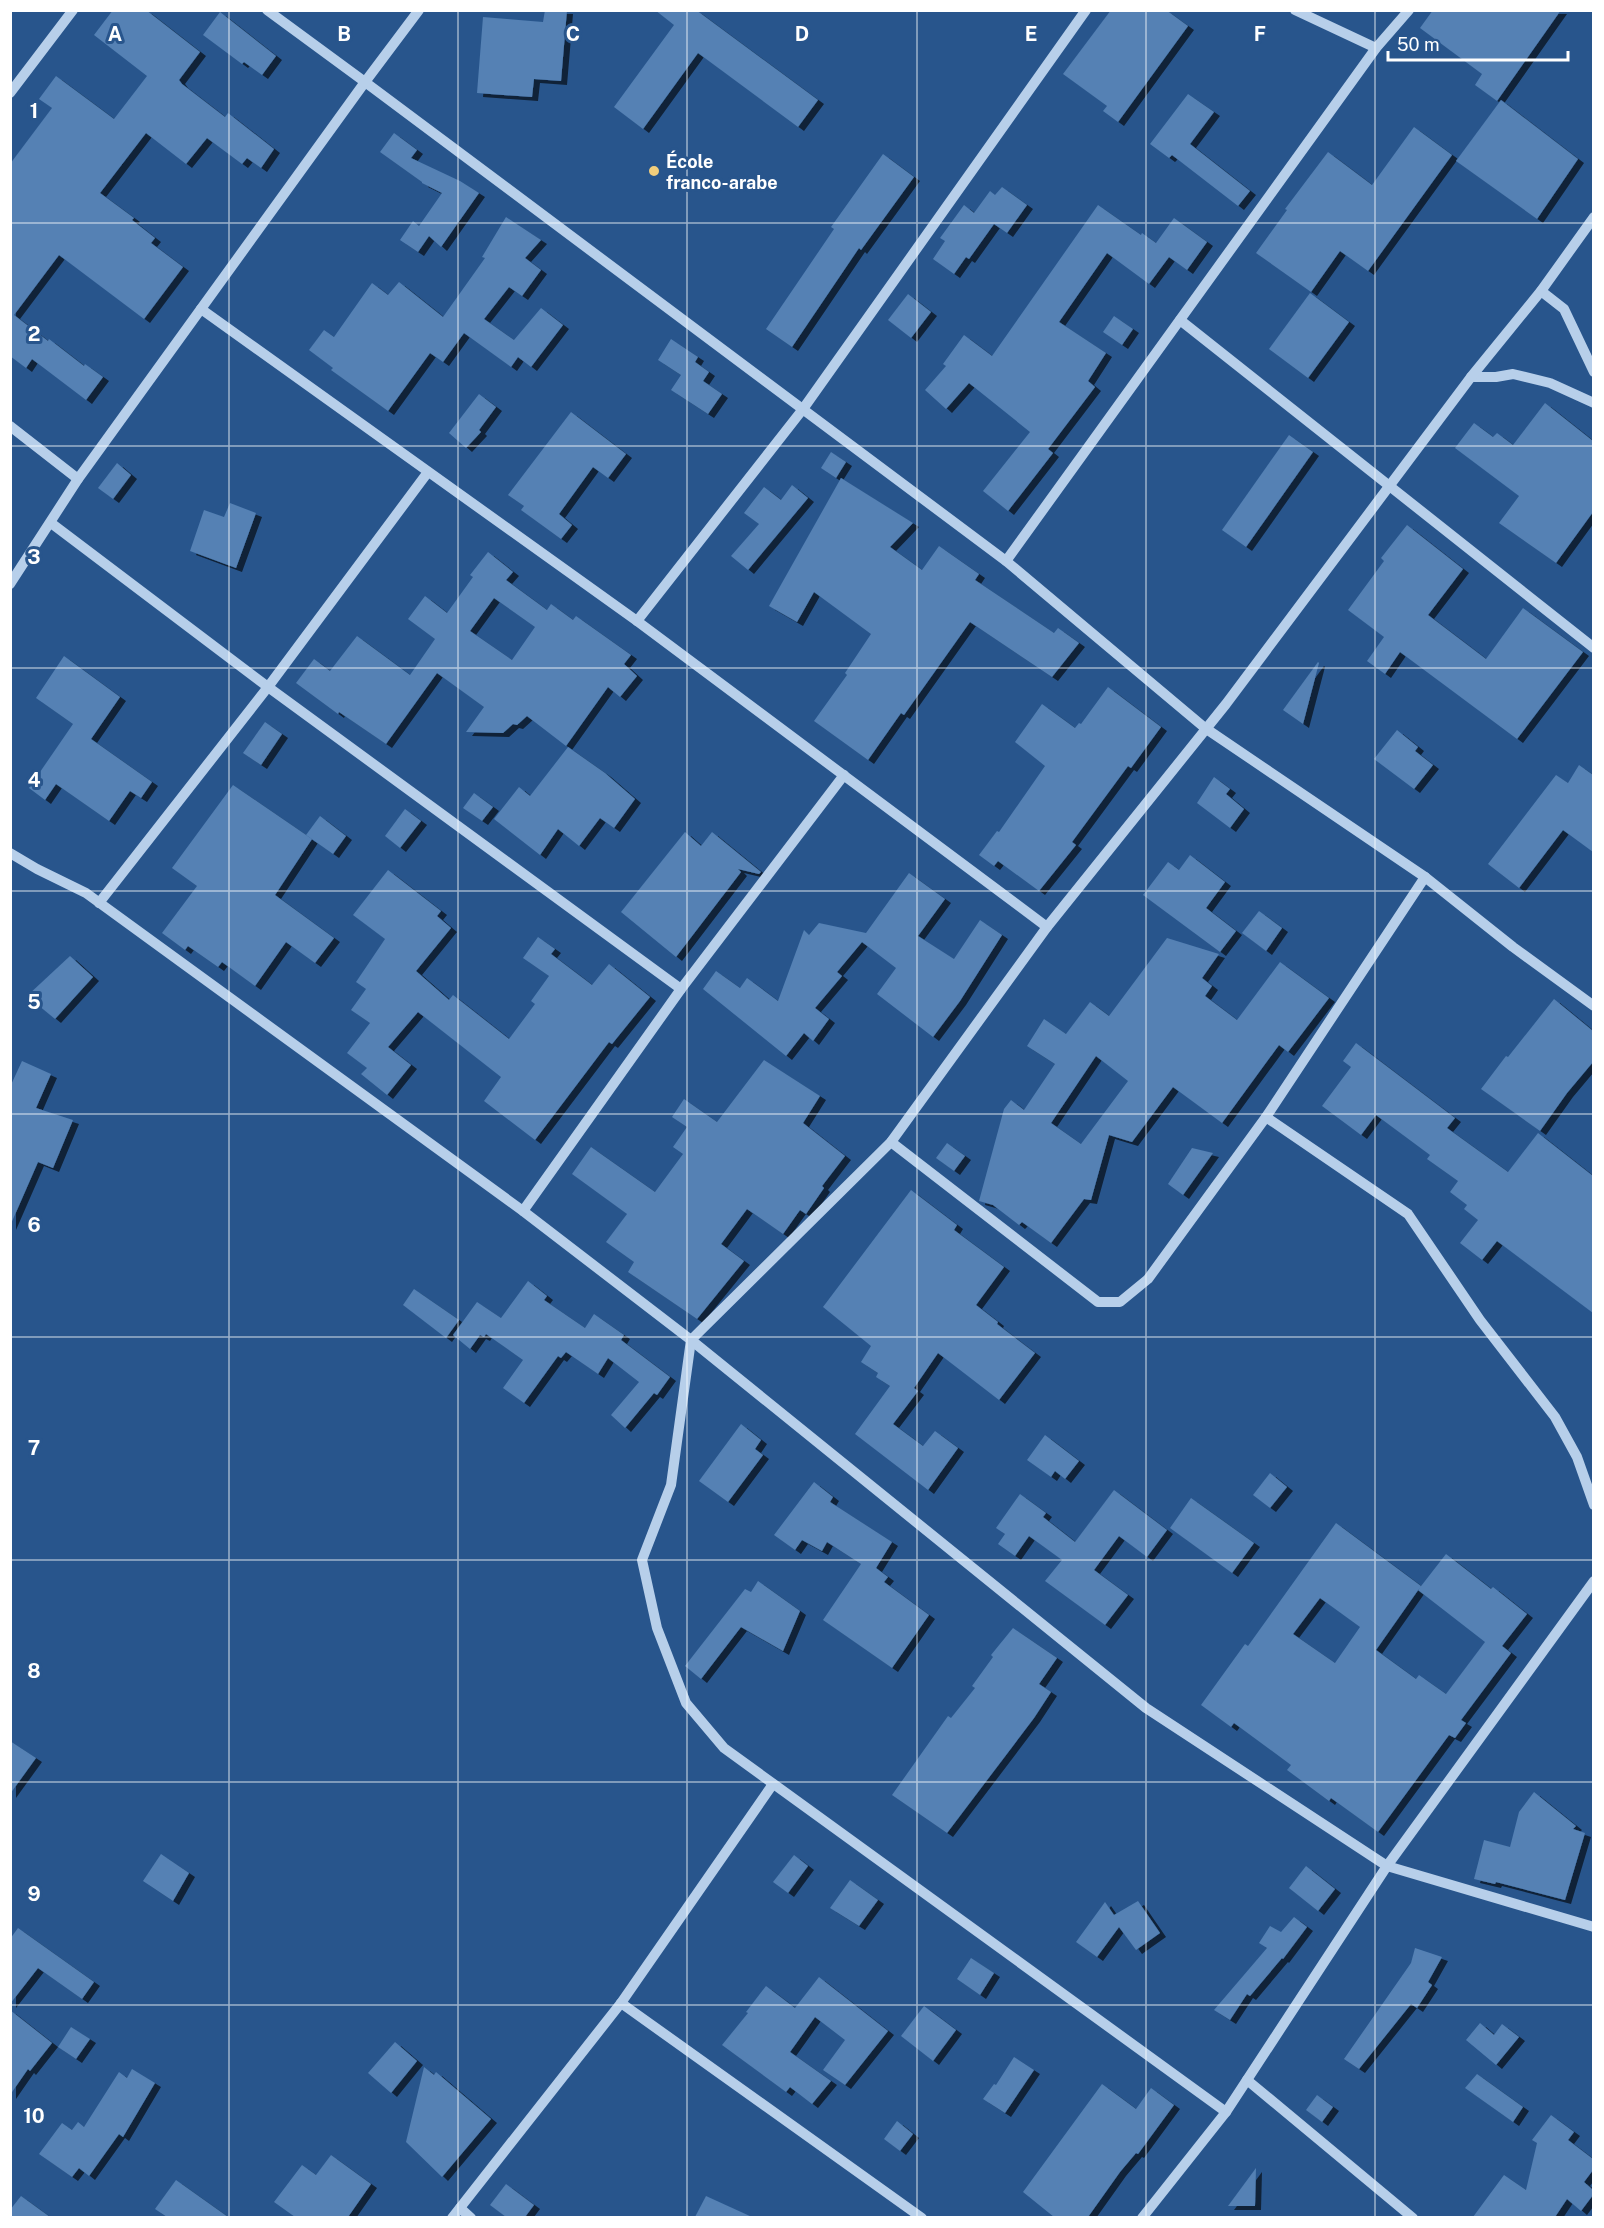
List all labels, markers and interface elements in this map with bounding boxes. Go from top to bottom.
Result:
text: A [108,22,122,46]
text: B [337,22,351,46]
text: C [566,22,580,46]
text: D [795,22,809,46]
text: E [1025,22,1037,46]
text: F [1254,22,1266,46]
scale bar [1388,24,1568,62]
text: 50 m [1397,34,1440,55]
text: 1 [30,99,38,123]
place label: École franco-arabe [666,150,778,193]
marker: École franco-arabe [647,164,661,178]
text: 2 [28,322,40,346]
text: 3 [27,545,41,569]
text: 4 [27,768,41,792]
text: 5 [27,990,41,1014]
text: 6 [27,1213,41,1237]
text: 7 [28,1436,40,1460]
text: 8 [27,1659,41,1683]
text: 9 [27,1882,41,1906]
text: 10 [23,2104,45,2128]

